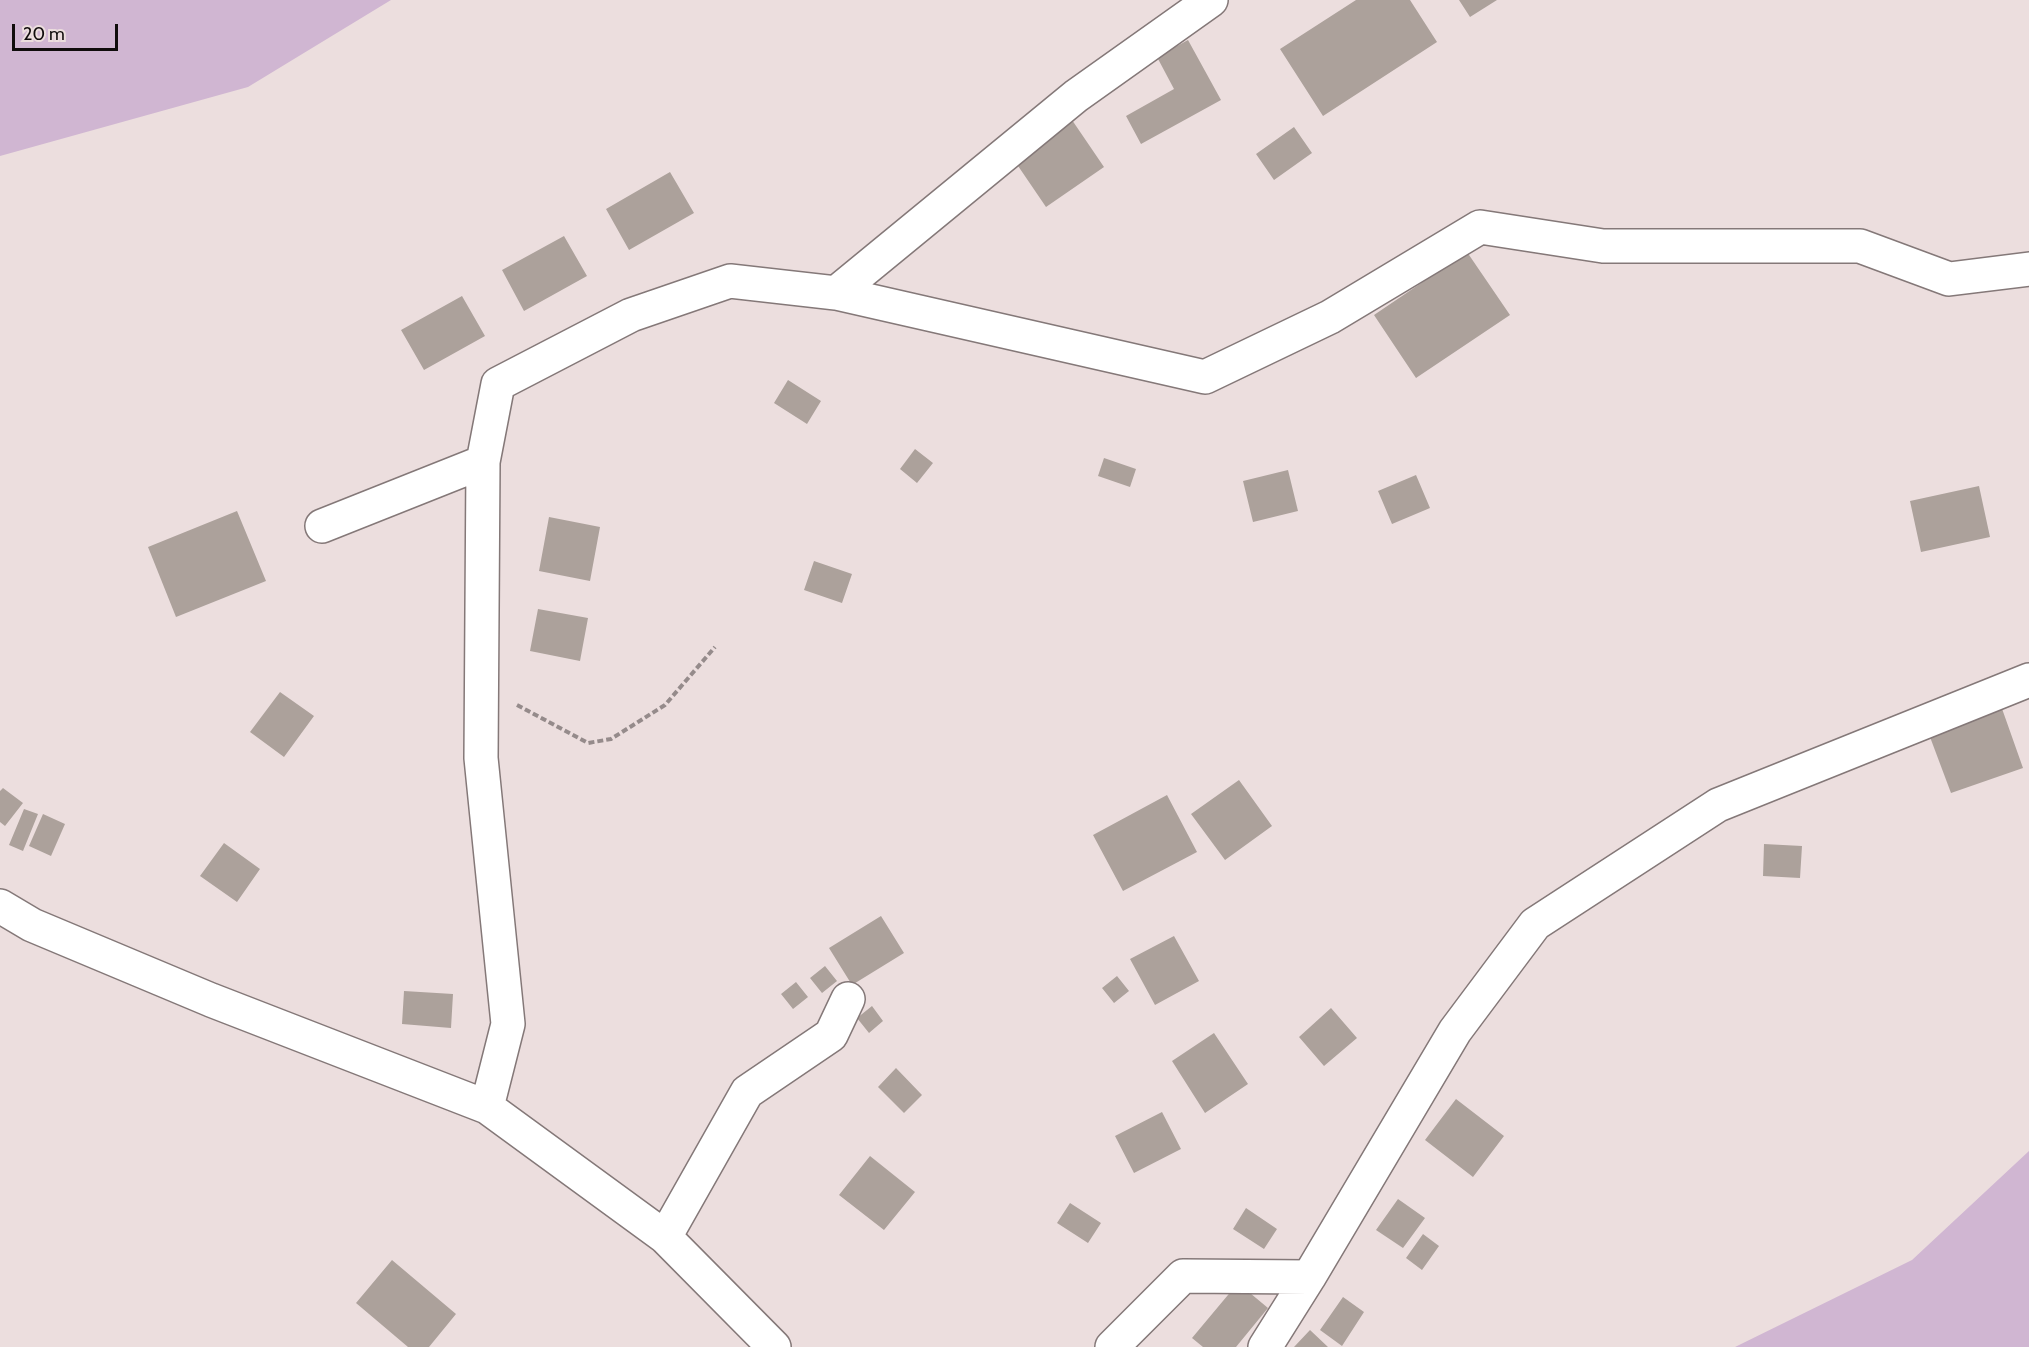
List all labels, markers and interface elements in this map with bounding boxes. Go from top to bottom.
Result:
scale bar [15,12,122,50]
text: 20 m [23,23,65,45]

